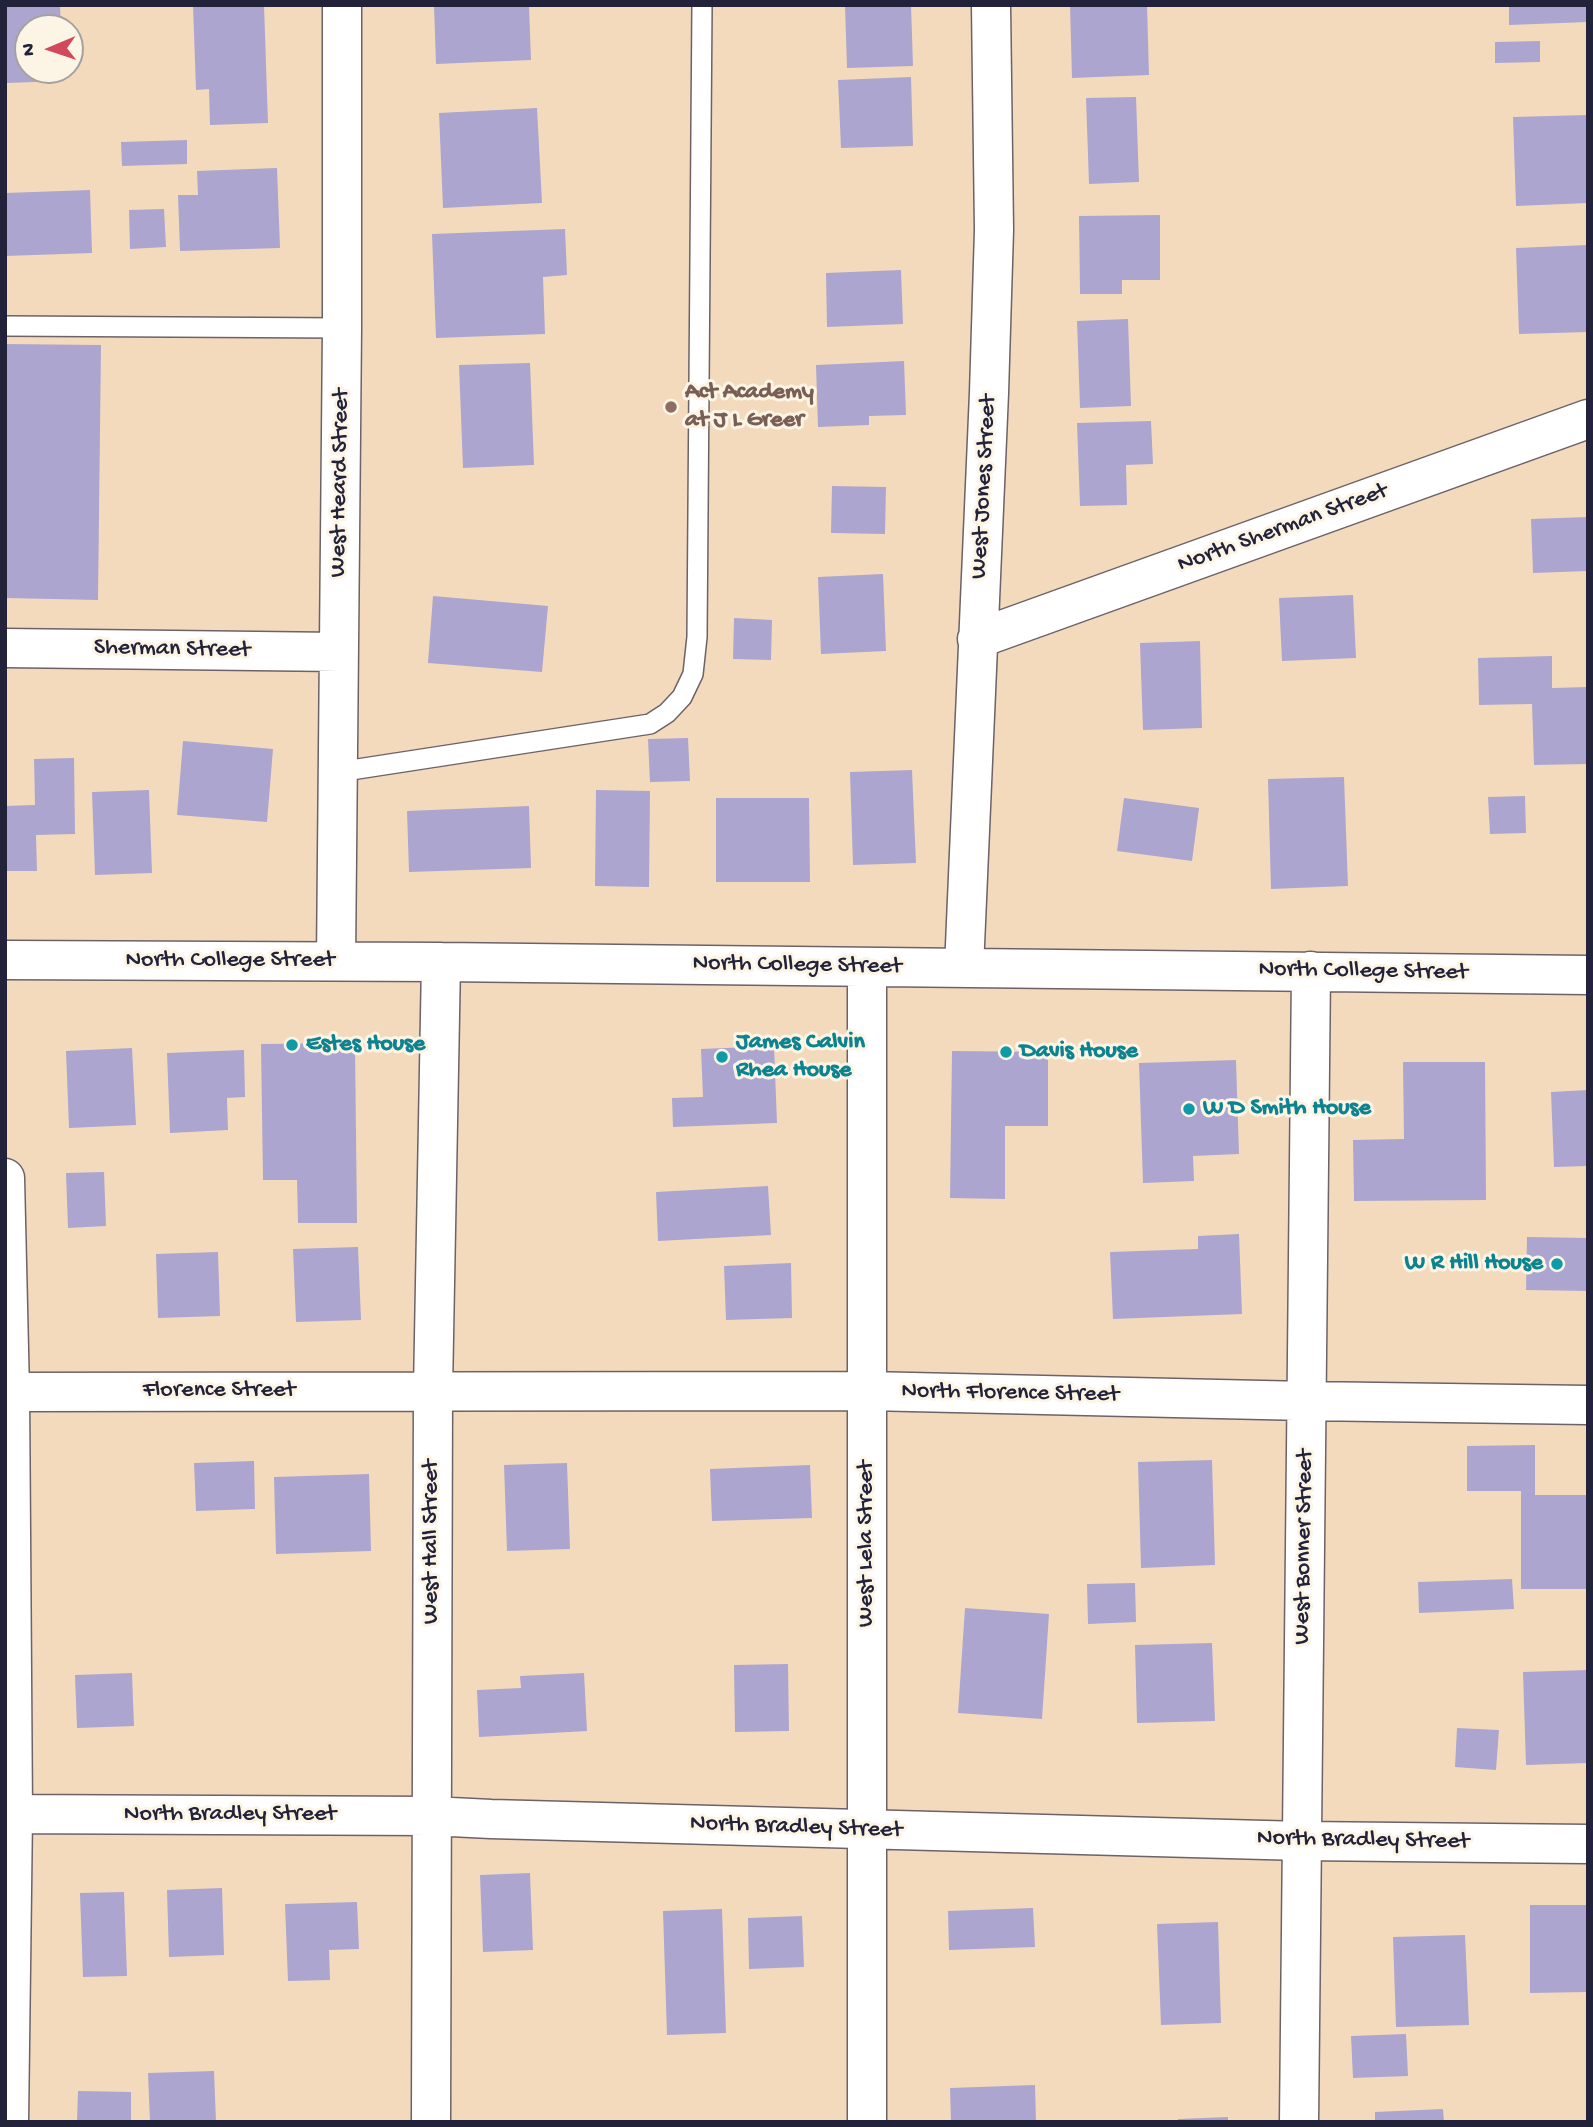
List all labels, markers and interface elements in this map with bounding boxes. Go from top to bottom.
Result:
north arrow [14,14,84,84]
text: N [18,43,41,56]
place label: Act Academy at J L Greer [685,379,814,435]
street label: West Heard Street [325,388,357,578]
street label: West Jones Street [966,394,1004,580]
marker: Act Academy at J L Greer [663,399,679,415]
street label: North Sherman Street [1174,478,1392,580]
street label: Sherman Street [94,634,250,666]
street label: North College Street [125,947,335,975]
street label: North College Street [692,950,902,982]
street label: North College Street [1258,956,1468,988]
place label: James Calvin Rhea House [736,1029,865,1085]
place label: Estes House [306,1031,425,1059]
marker: Estes House [284,1037,300,1053]
place label: Davis House [1020,1038,1138,1066]
marker: Davis House [998,1044,1014,1060]
marker: James Calvin Rhea House [714,1049,730,1065]
place label: W D Smith House [1203,1095,1371,1123]
marker: W D Smith House [1181,1101,1197,1117]
place label: W R Hill House [1405,1250,1543,1278]
marker: W R Hill House [1549,1256,1565,1272]
street label: Florence Street [143,1377,295,1405]
street label: North Florence Street [901,1378,1119,1410]
street label: West Bonner Street [1289,1449,1321,1645]
street label: West Hall Street [418,1460,446,1624]
street label: West Lela Street [853,1461,881,1627]
street label: North Bradley Street [124,1801,336,1829]
street label: North Bradley Street [689,1810,903,1846]
street label: North Bradley Street [1257,1825,1469,1857]

